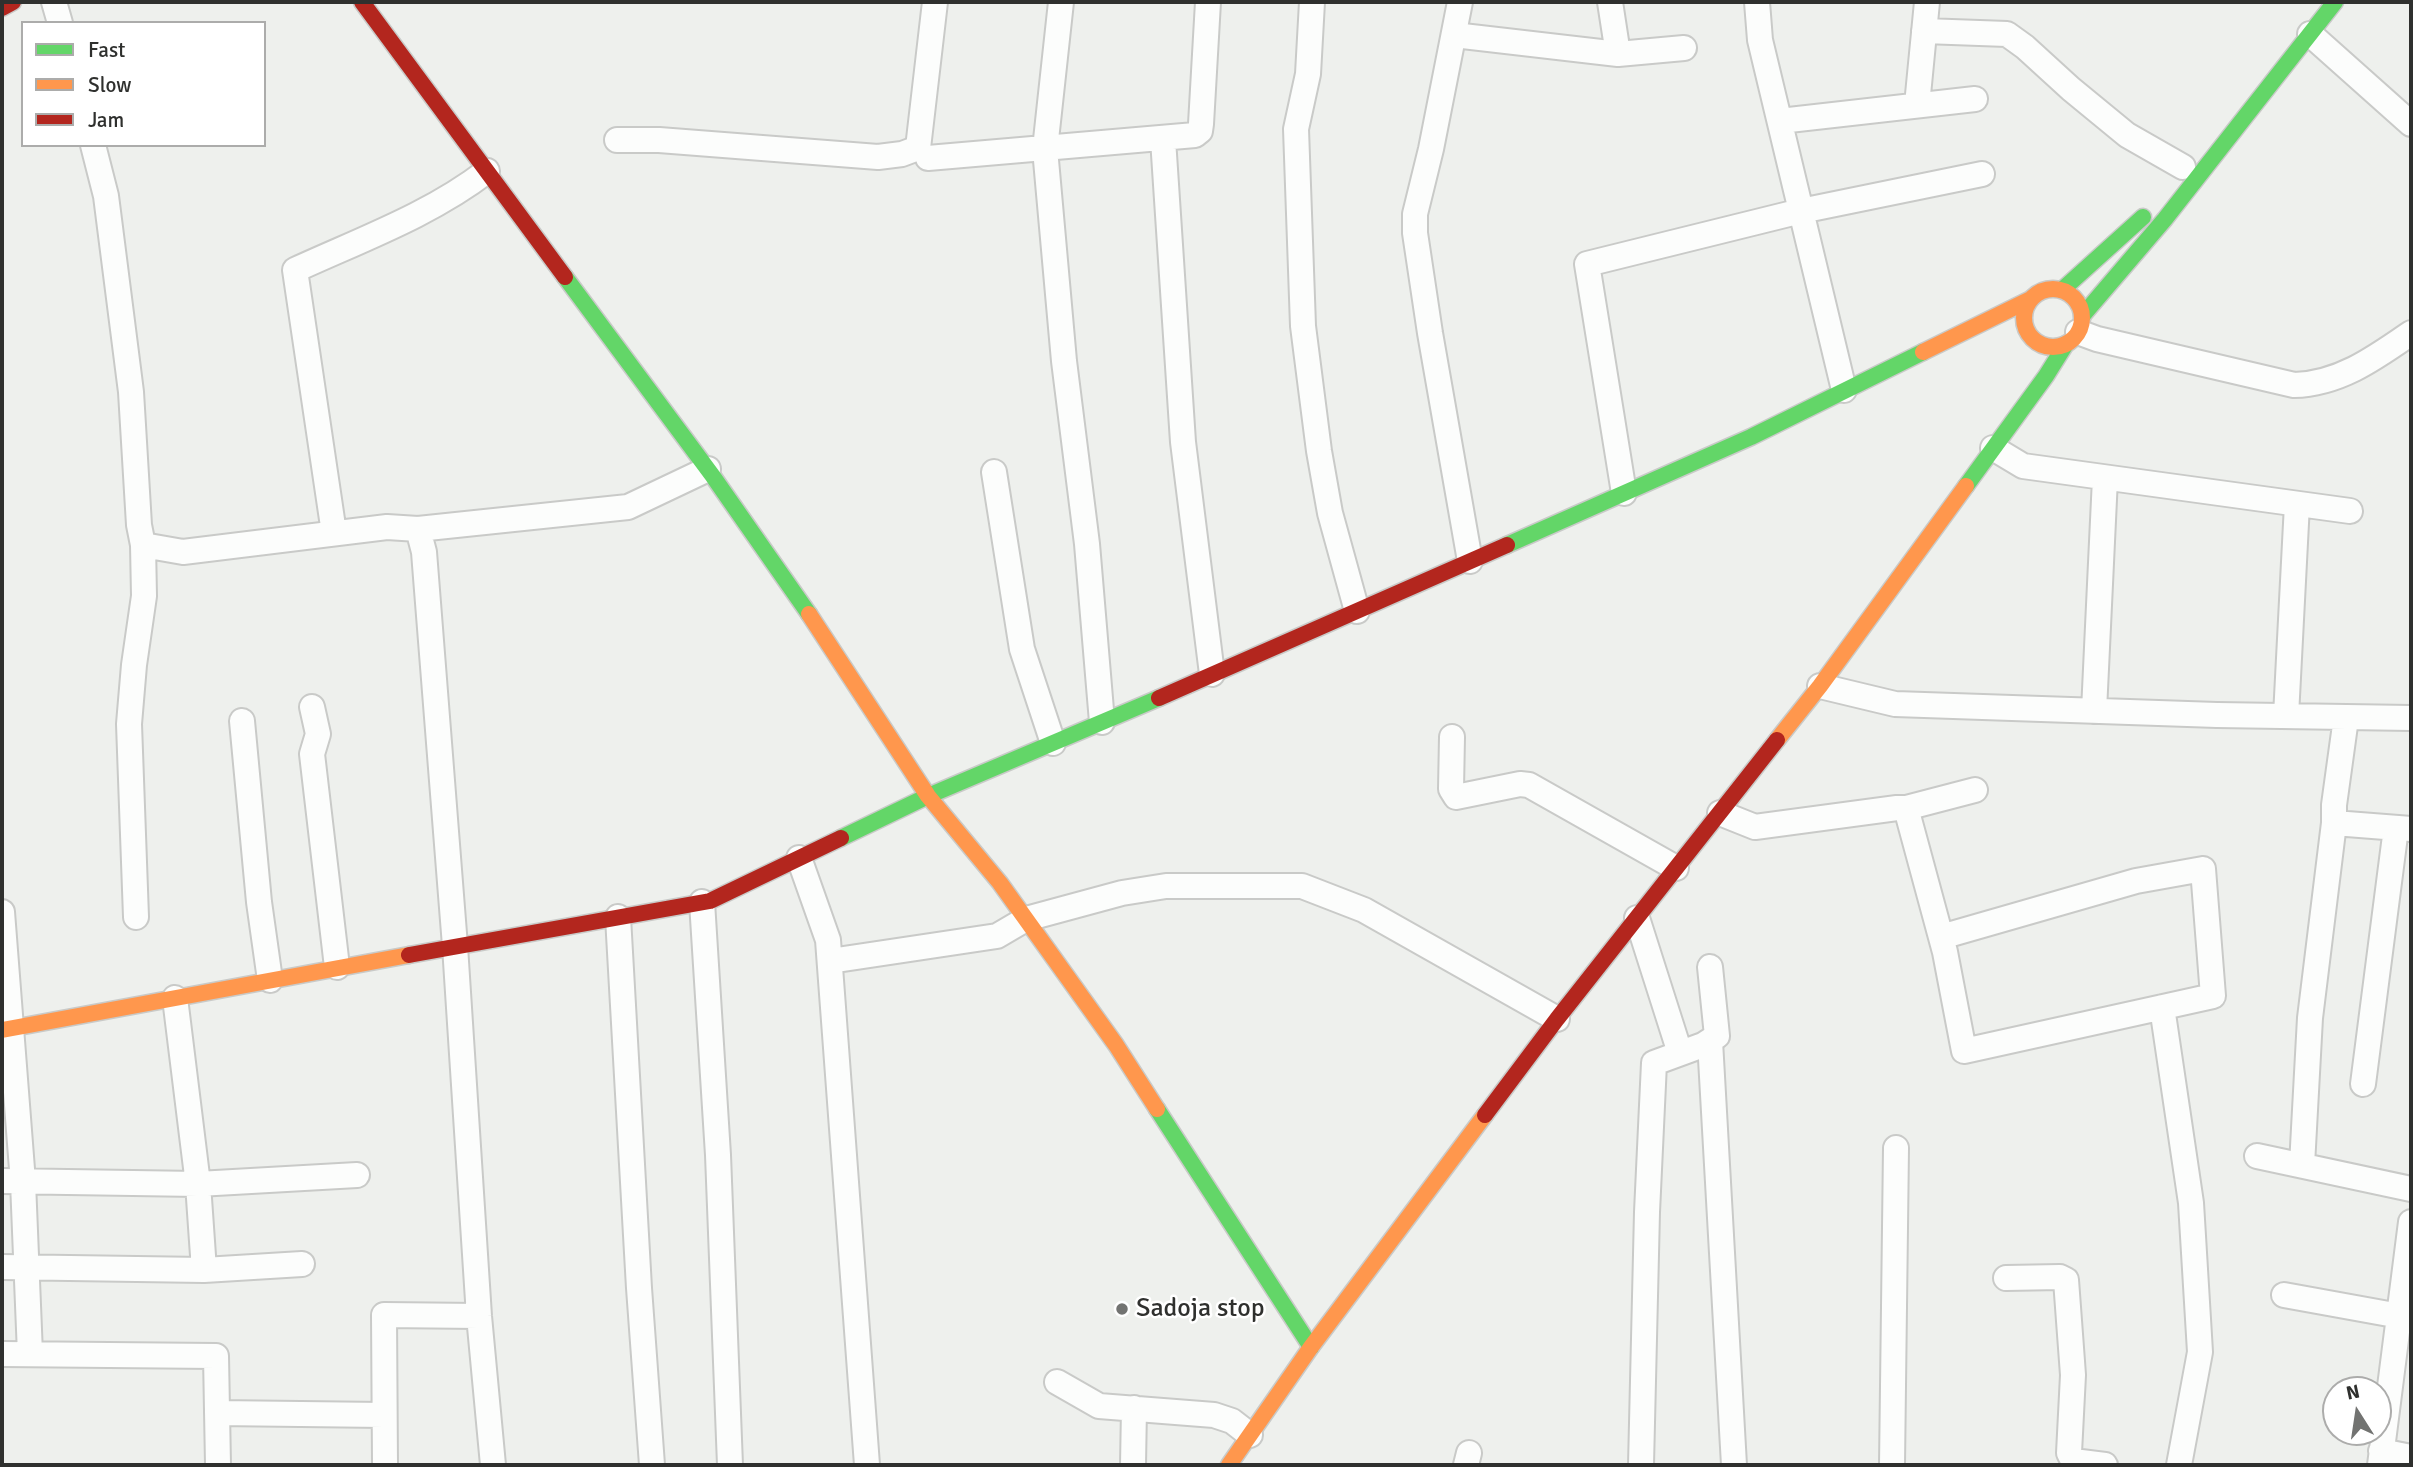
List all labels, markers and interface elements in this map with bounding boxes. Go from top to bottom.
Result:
legend [21,21,266,147]
text: Fast [88,37,125,63]
text: Slow [88,72,132,98]
text: Jam [88,107,124,133]
place label: Sadoja stop [1136,1293,1264,1325]
marker: Sadoja stop [1114,1301,1130,1317]
north arrow [2322,1376,2392,1446]
text: N [2344,1379,2362,1406]

